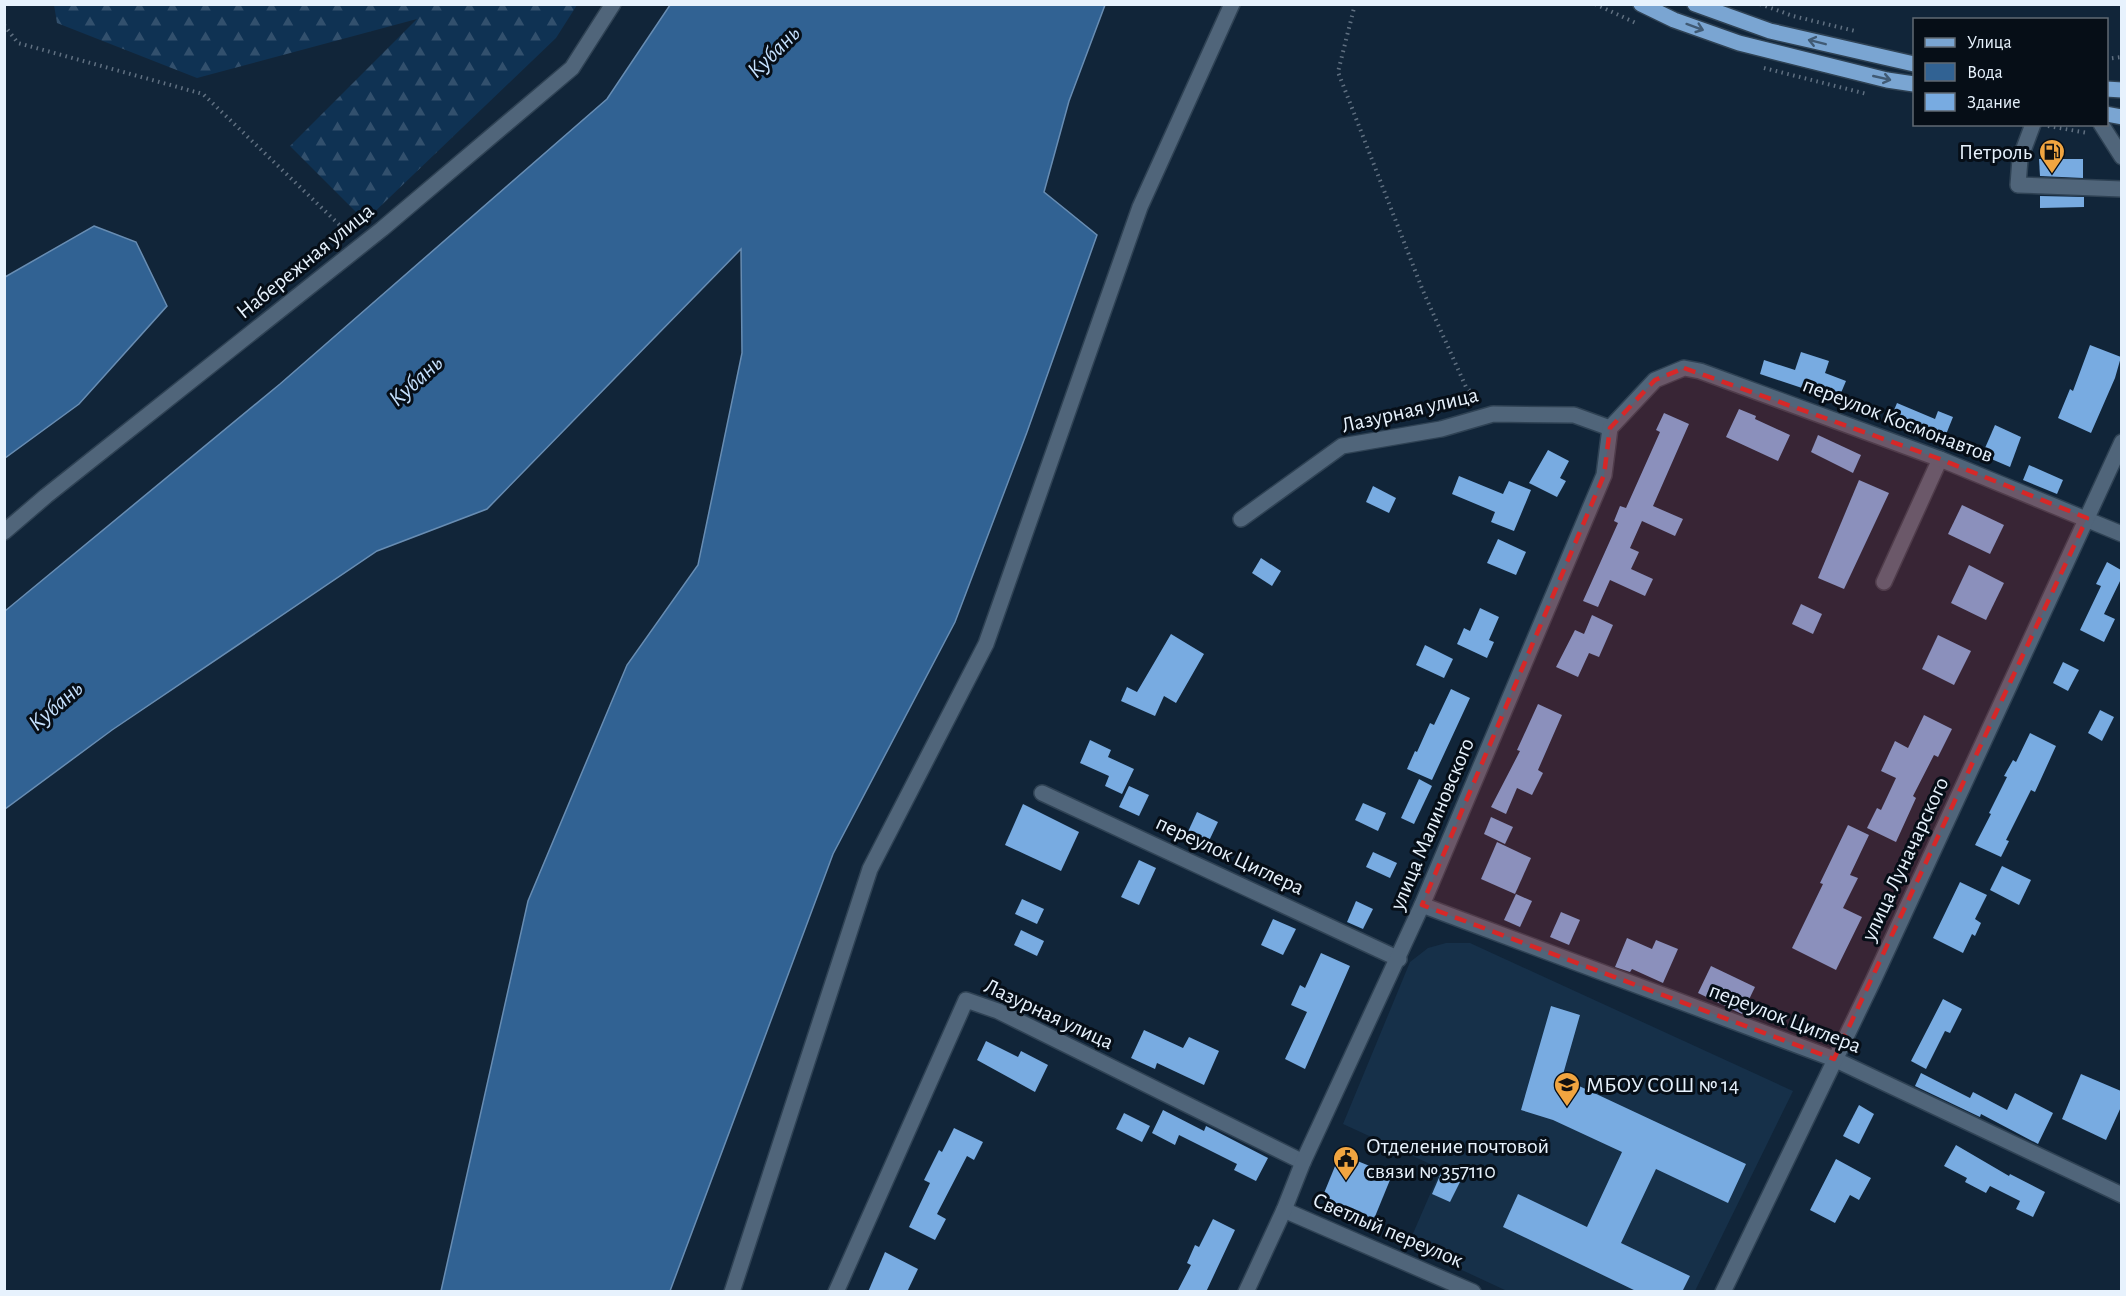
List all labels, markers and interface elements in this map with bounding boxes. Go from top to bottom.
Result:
legend [1913,18,2108,126]
water label: Кубань [743,21,805,83]
one-way arrow [1685,22,1703,33]
text: Улица [1967,34,2012,52]
one-way arrow [1807,36,1826,48]
text: Вода [1967,64,2003,82]
one-way arrow [1873,73,1892,85]
text: Здание [1967,94,2021,112]
fuel station icon: Петроль [2037,137,2067,175]
place label: Петроль [1959,141,2033,163]
street label: Набережная улица [232,199,378,323]
water label: Кубань [384,351,448,411]
street label: переулок Космонавтов [1800,374,1996,466]
street label: Лазурная улица [1339,384,1481,436]
water label: Кубань [24,676,88,736]
street label: улица Малиновского [1385,735,1478,914]
street label: улица Луначарского [1857,774,1953,945]
street label: переулок Циглера [1152,811,1308,899]
street label: Лазурная улица [981,975,1117,1053]
street label: переулок Циглера [1706,979,1864,1057]
school or university icon: МБОУ СОШ № 14 [1552,1070,1582,1108]
place label: МБОУ СОШ № 14 [1586,1074,1739,1096]
place label: Отделение почтовой связи № 357110 [1366,1135,1549,1182]
public building icon: Отделение почтовой связи № 357110 [1331,1144,1361,1182]
street label: Светлый переулок [1310,1188,1466,1272]

